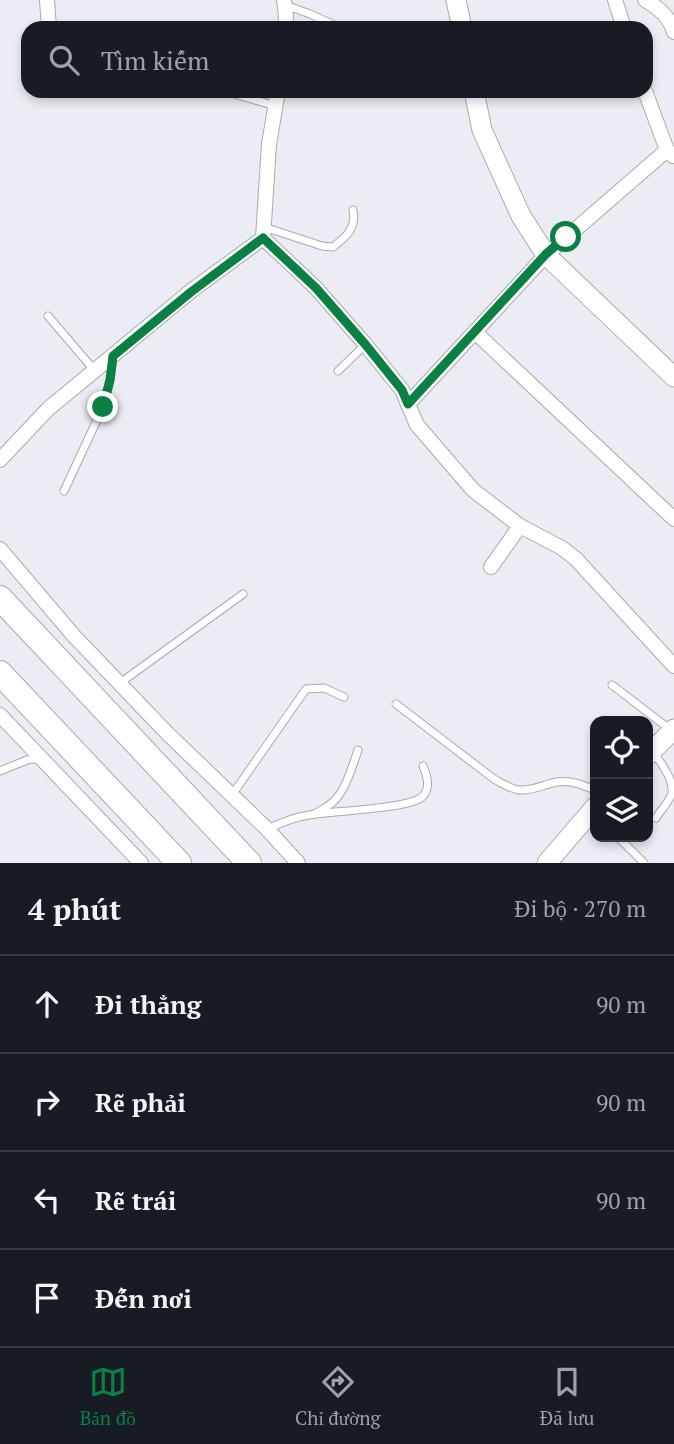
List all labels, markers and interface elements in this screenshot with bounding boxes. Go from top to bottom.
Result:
search box [21,21,653,98]
icon: search [45,41,83,79]
text: Tìm kiếm [101,43,209,77]
route start [550,221,581,252]
route end [87,391,118,422]
map controls [590,716,653,842]
button: locate [590,716,653,779]
button: layers [590,779,653,842]
text: 4 phút [28,889,121,929]
text: Đi bộ · 270 m [514,893,646,924]
icon: ahead [28,985,66,1023]
text: Đi thẳng [95,987,201,1021]
text: 90 m [596,989,646,1020]
icon: right [28,1083,66,1121]
text: Rẽ phải [95,1085,186,1119]
text: 90 m [596,1087,646,1118]
icon: left [28,1181,66,1219]
text: Rẽ trái [95,1183,176,1217]
text: 90 m [596,1185,646,1216]
icon: arrive [28,1279,66,1317]
text: Đến nơi [95,1281,192,1315]
tab: Bản đồ [80,1363,136,1430]
tab: Chỉ đường [295,1363,380,1430]
tab: Đã lưu [540,1363,594,1430]

